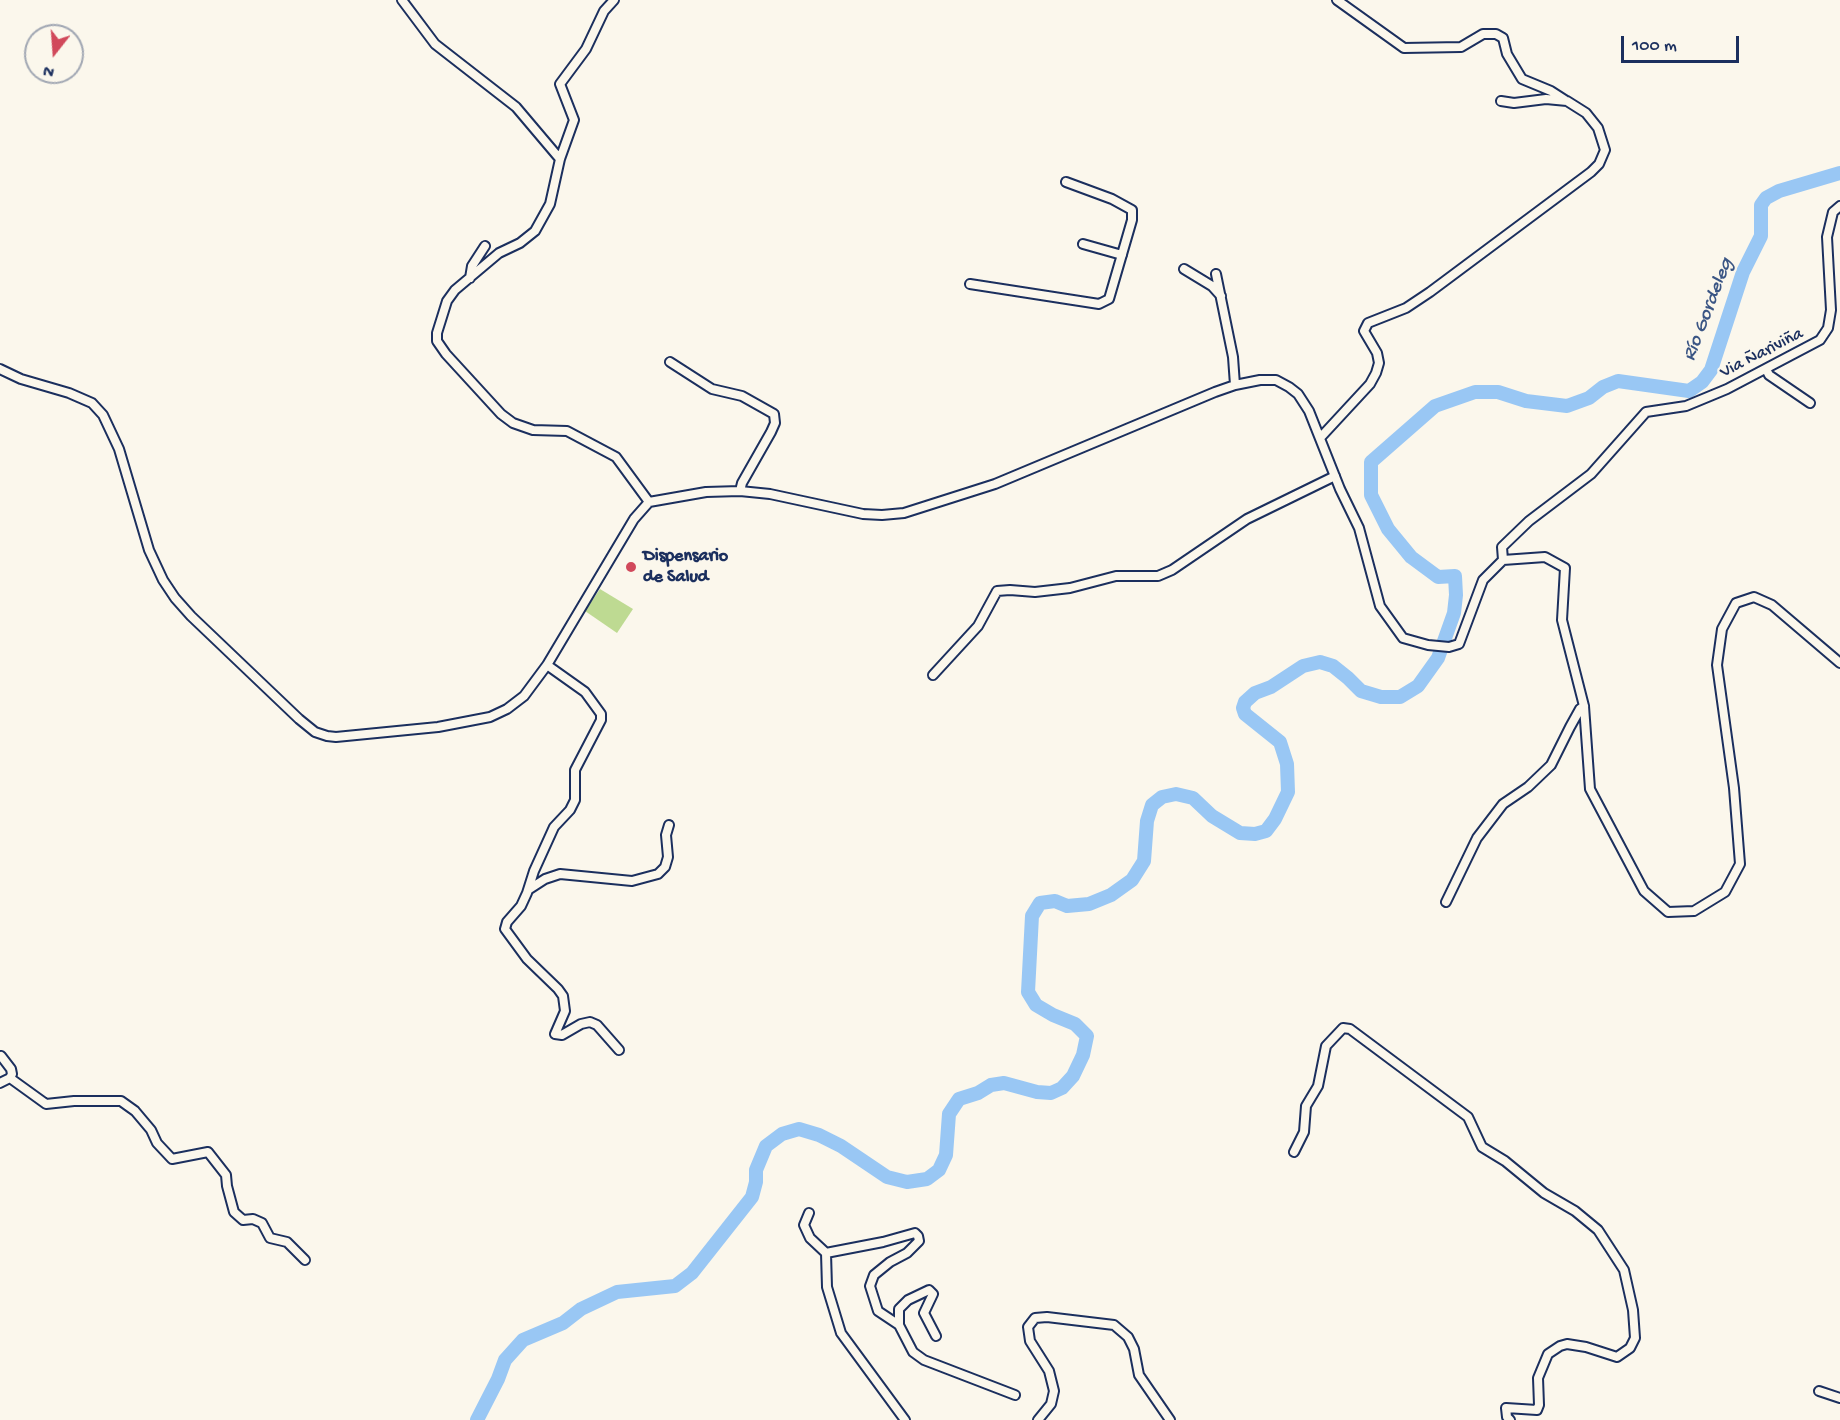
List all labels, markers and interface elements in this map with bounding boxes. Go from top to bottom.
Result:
north arrow [24,24,84,84]
scale bar [1624,24,1742,62]
text: 100 m [1632,36,1677,57]
text: N [41,59,57,80]
water label: Río Gordeleg [1678,255,1740,365]
street label: Via Ñariviña [1717,324,1807,384]
place label: Dispensario de Salud [643,546,728,588]
marker: Dispensario de Salud [624,560,638,574]

